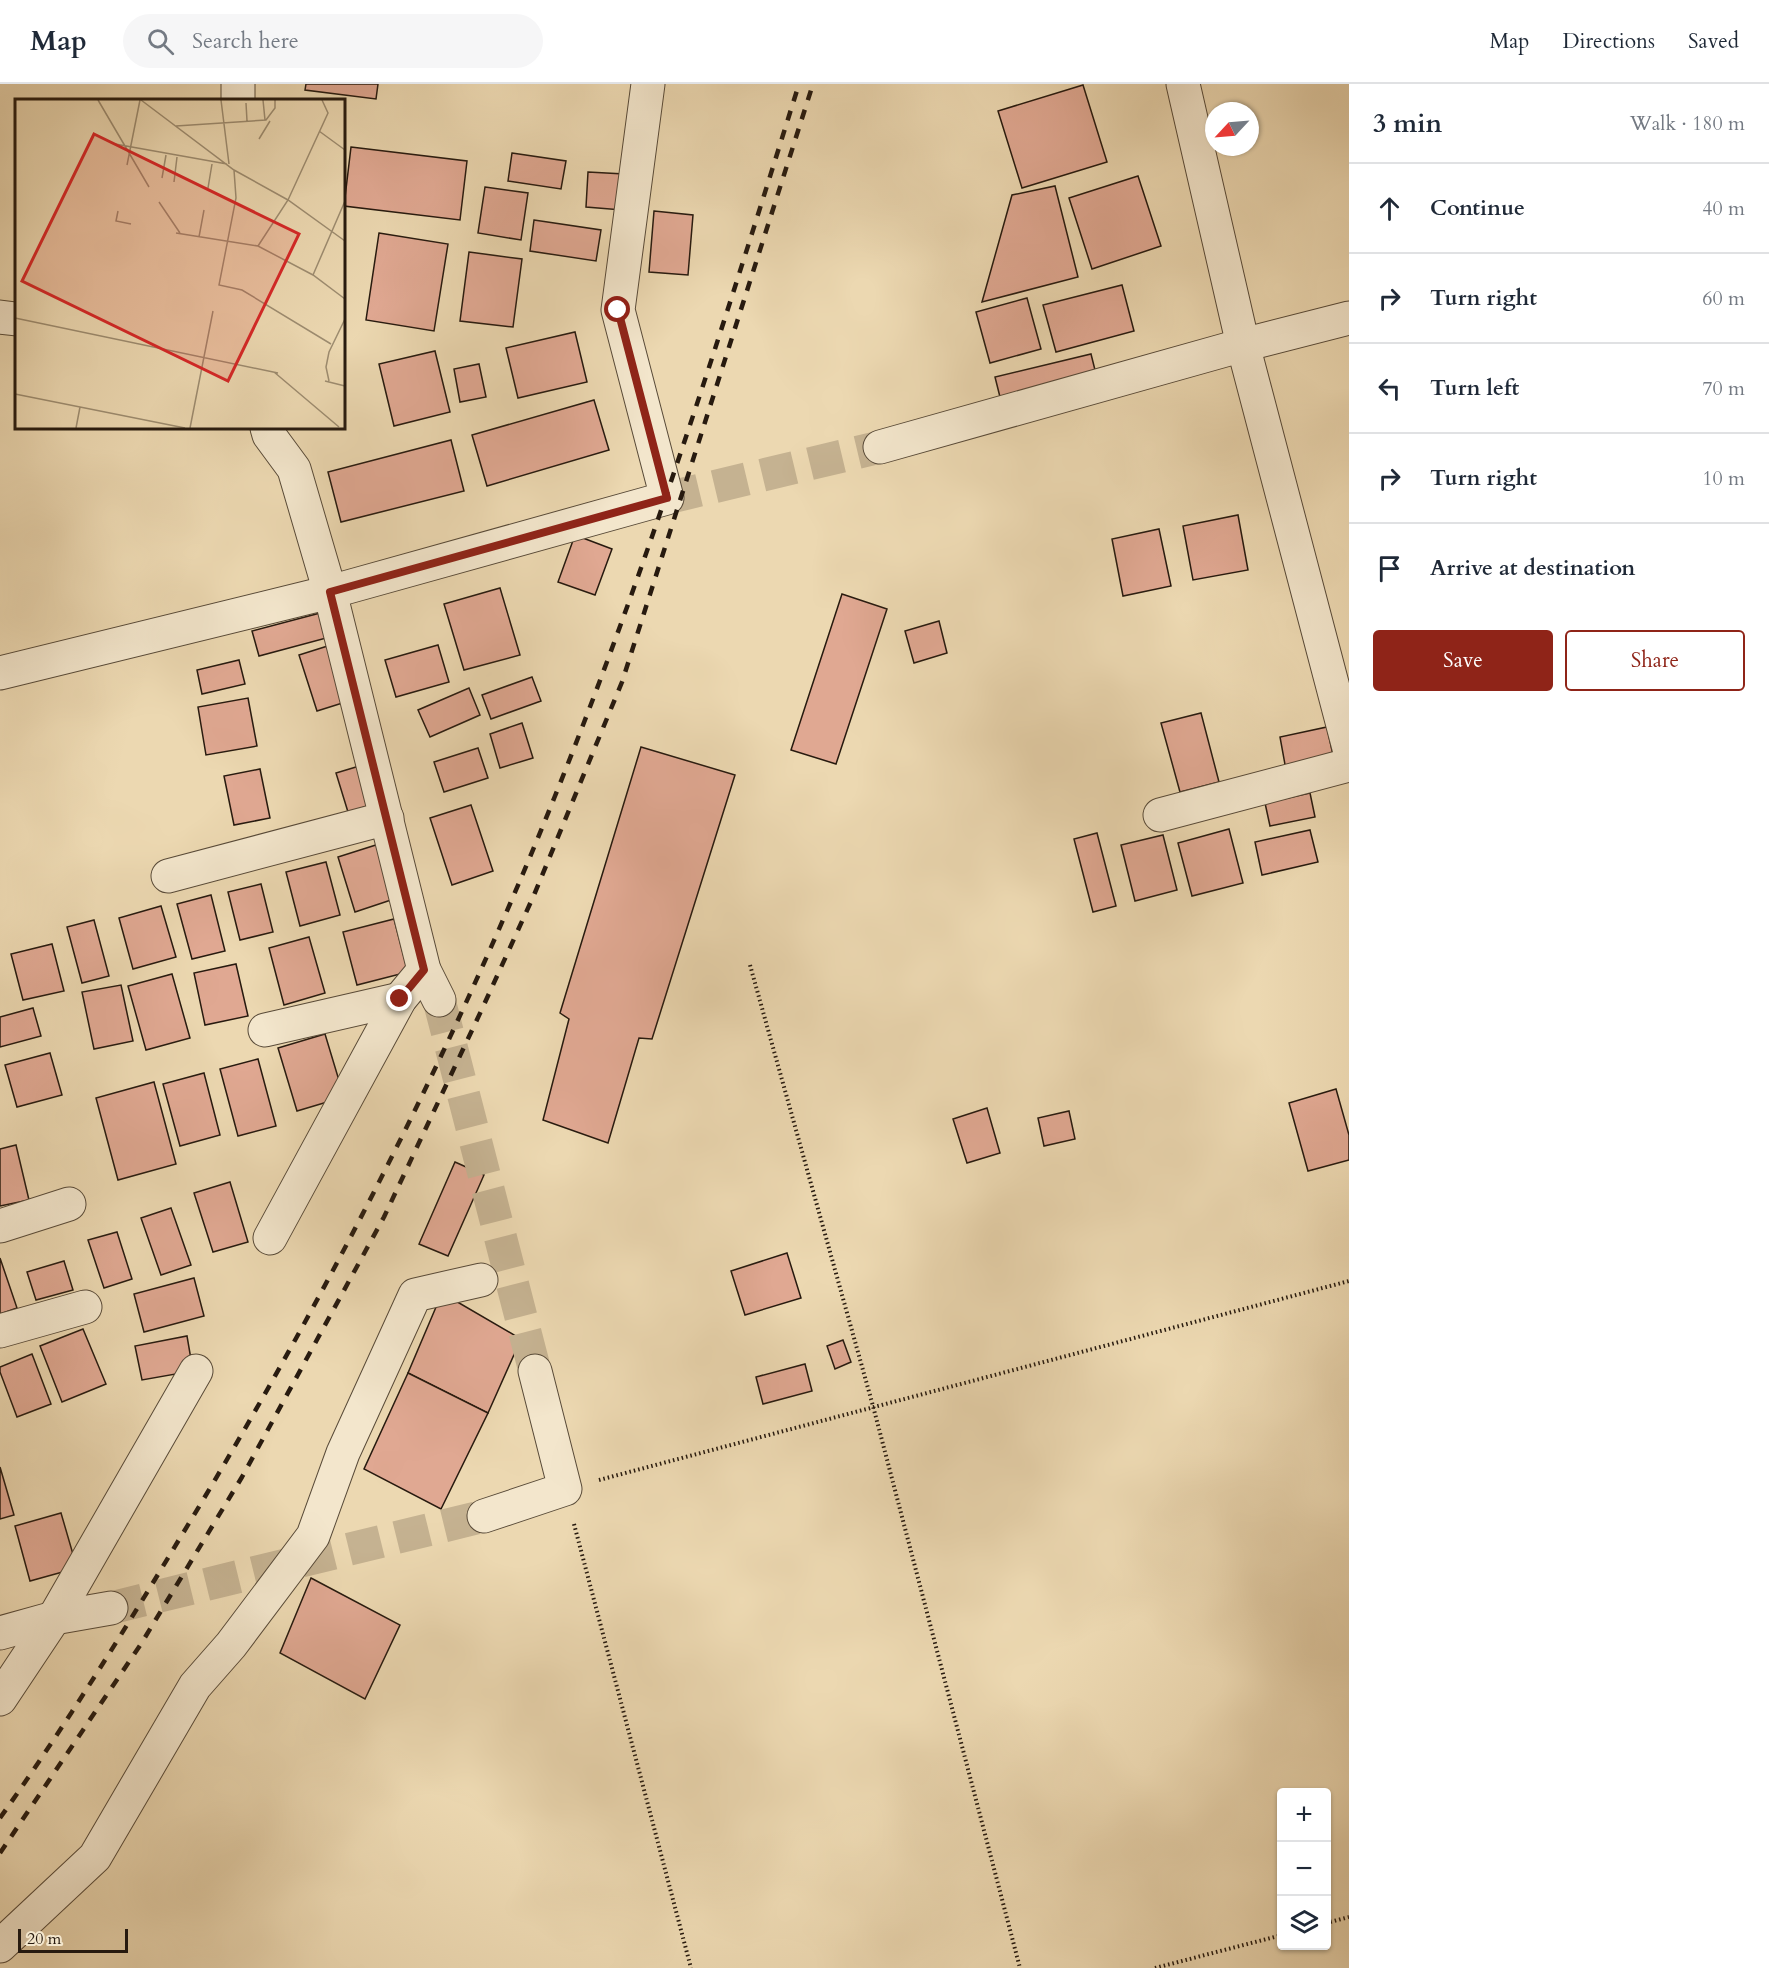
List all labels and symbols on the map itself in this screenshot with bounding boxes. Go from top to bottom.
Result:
inset map [15,99,345,429]
north arrow [1205,102,1259,156]
route start [604,296,630,322]
route end [386,985,412,1011]
scale bar [18,1926,128,1954]

